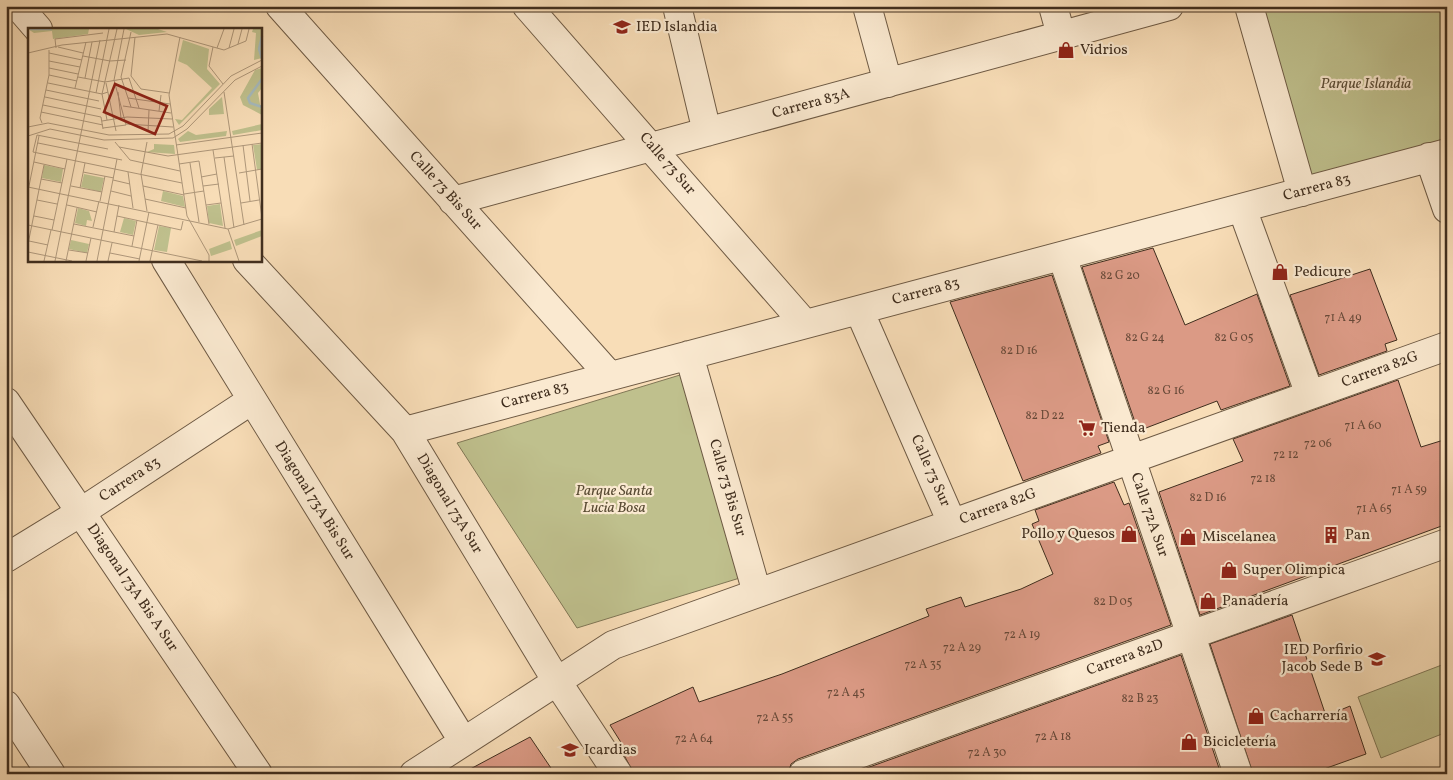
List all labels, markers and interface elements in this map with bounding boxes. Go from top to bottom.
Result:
school or university icon: IED Islandia [612,17,632,37]
place label: IED Islandia [636,17,717,38]
inset map [28,28,261,261]
shop icon: Vidrios [1056,40,1076,60]
place label: Vidrios [1080,40,1128,61]
park label: Parque Islandia [1321,74,1411,95]
street label: Carrera 83A [770,83,853,124]
street label: Calle 73 Sur [634,128,700,200]
street label: Calle 73 Bis Sur [404,147,486,235]
street label: Carrera 83 [1281,169,1353,207]
shop icon: Pedicure [1270,262,1290,282]
place label: Pedicure [1294,262,1351,283]
house number: 82 G 20 [1100,268,1140,284]
street label: Carrera 83 [890,273,962,311]
house number: 71 A 49 [1325,310,1361,326]
house number: 82 G 24 [1125,330,1165,346]
house number: 82 G 05 [1215,330,1254,346]
house number: 82 D 16 [1001,343,1037,359]
street label: Carrera 82G [1339,346,1421,394]
street label: Carrera 83 [499,377,571,415]
house number: 82 G 16 [1148,383,1184,399]
house number: 82 D 22 [1026,408,1065,424]
supermarket icon: Tienda [1077,418,1097,438]
place label: Tienda [1101,418,1146,439]
house number: 71 A 60 [1344,418,1382,434]
street label: Calle 73 Sur [905,432,955,510]
house number: 72 06 [1304,436,1332,452]
street label: Diagonal 73A Bis Sur [269,437,359,565]
street label: Calle 73 Bis Sur [703,437,751,539]
house number: 72 12 [1273,447,1299,463]
street label: Diagonal 73A Sur [411,450,487,558]
street label: Carrera 83 [95,452,165,508]
street label: Calle 72A Sur [1125,470,1173,560]
house number: 72 18 [1250,471,1276,487]
park label: Parque Santa Lucia Bosa [575,481,653,519]
house number: 71 A 59 [1391,482,1427,498]
street label: Carrera 82G [957,483,1039,531]
house number: 82 D 16 [1190,490,1226,506]
house number: 71 A 65 [1356,501,1392,517]
street label: Diagonal 73A Bis A Sur [81,520,183,656]
place label: Pollo y Quesos [1021,524,1115,545]
shop icon: Pollo y Quesos [1119,524,1139,544]
building icon: Pan [1321,525,1341,545]
place label: Pan [1345,525,1370,546]
shop icon: Miscelanea [1178,527,1198,547]
place label: Miscelanea [1202,527,1276,548]
shop icon: Super Olimpica [1219,560,1239,580]
place label: Super Olimpica [1243,560,1345,581]
shop icon: Panadería [1198,591,1218,611]
place label: Panadería [1222,591,1288,612]
house number: 82 D 05 [1094,594,1133,610]
house number: 72 A 19 [1004,627,1040,643]
street label: Carrera 82D [1084,634,1166,682]
house number: 72 A 29 [943,640,981,656]
place label: IED Porfirio Jacob Sede B [1282,640,1363,678]
school or university icon: IED Porfirio Jacob Sede B [1367,649,1387,669]
house number: 72 A 35 [904,657,942,673]
house number: 72 A 45 [827,685,865,701]
house number: 82 B 23 [1121,691,1159,707]
shop icon: Cacharrería [1246,706,1266,726]
place label: Cacharrería [1270,706,1348,727]
house number: 72 A 55 [757,710,794,726]
house number: 72 A 18 [1035,729,1071,745]
house number: 72 A 64 [675,731,713,747]
shop icon: Bicicletería [1179,732,1199,752]
place label: Bicicletería [1203,732,1277,753]
school or university icon: Icardias [560,740,580,760]
place label: Icardias [584,740,637,761]
house number: 72 A 30 [968,745,1006,761]

